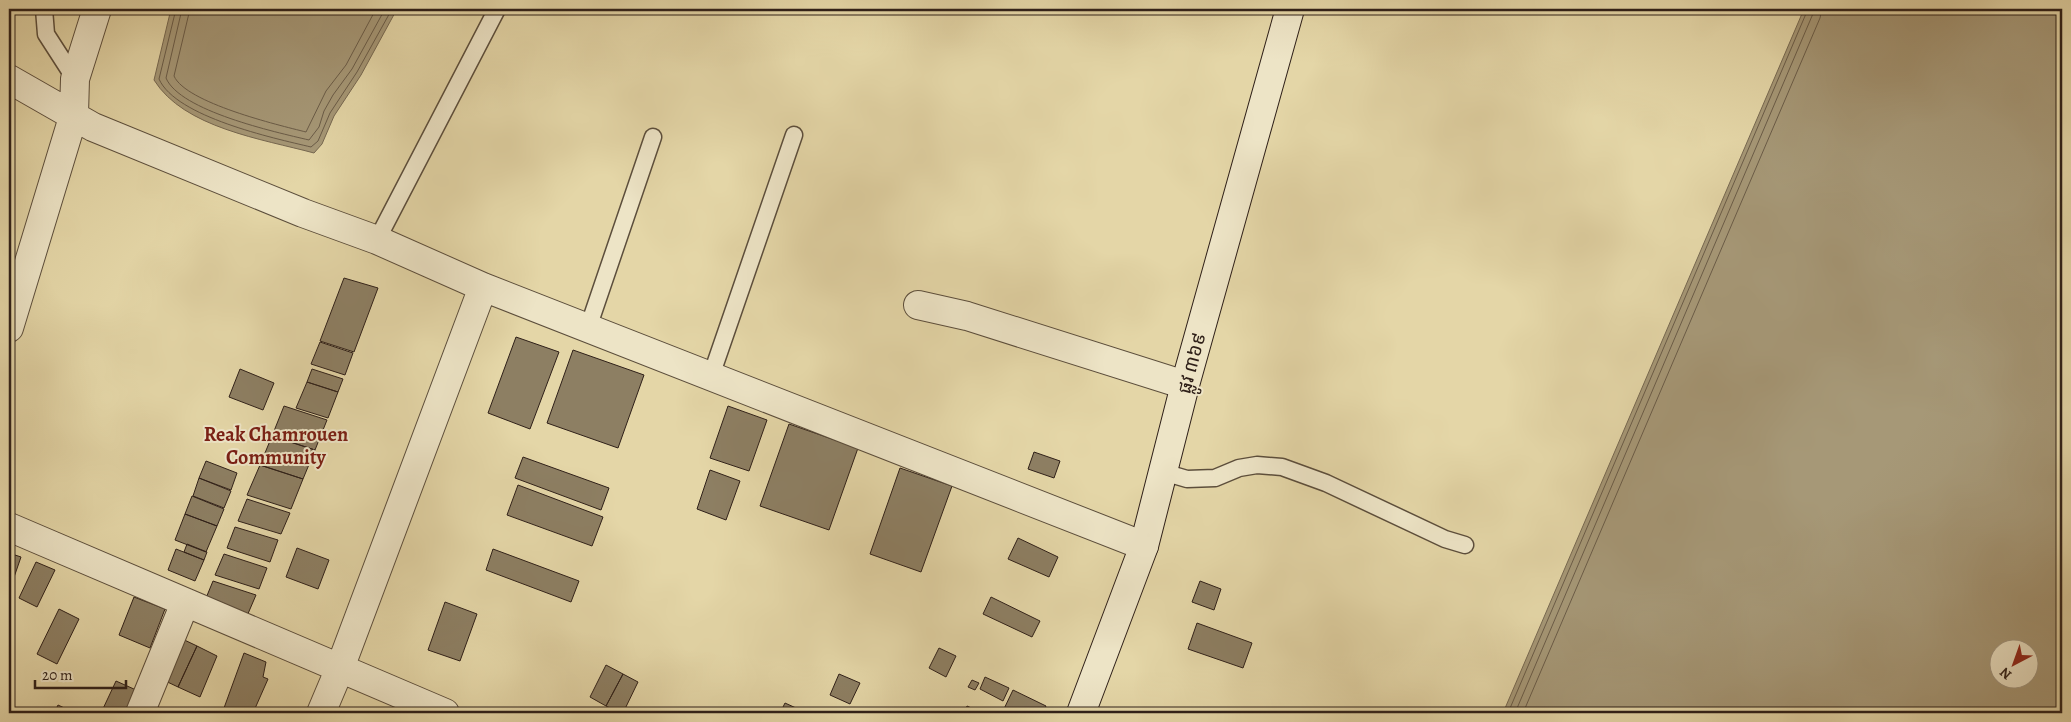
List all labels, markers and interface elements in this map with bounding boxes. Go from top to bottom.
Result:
street label: ផ្លូវ ៣៦៩ [1171,330,1216,398]
district label: Reak Chamrouen Community [204,421,348,471]
north arrow [1988,640,2038,690]
scale bar [35,657,126,689]
text: N [1996,663,2016,684]
text: 20 m [42,665,73,685]

